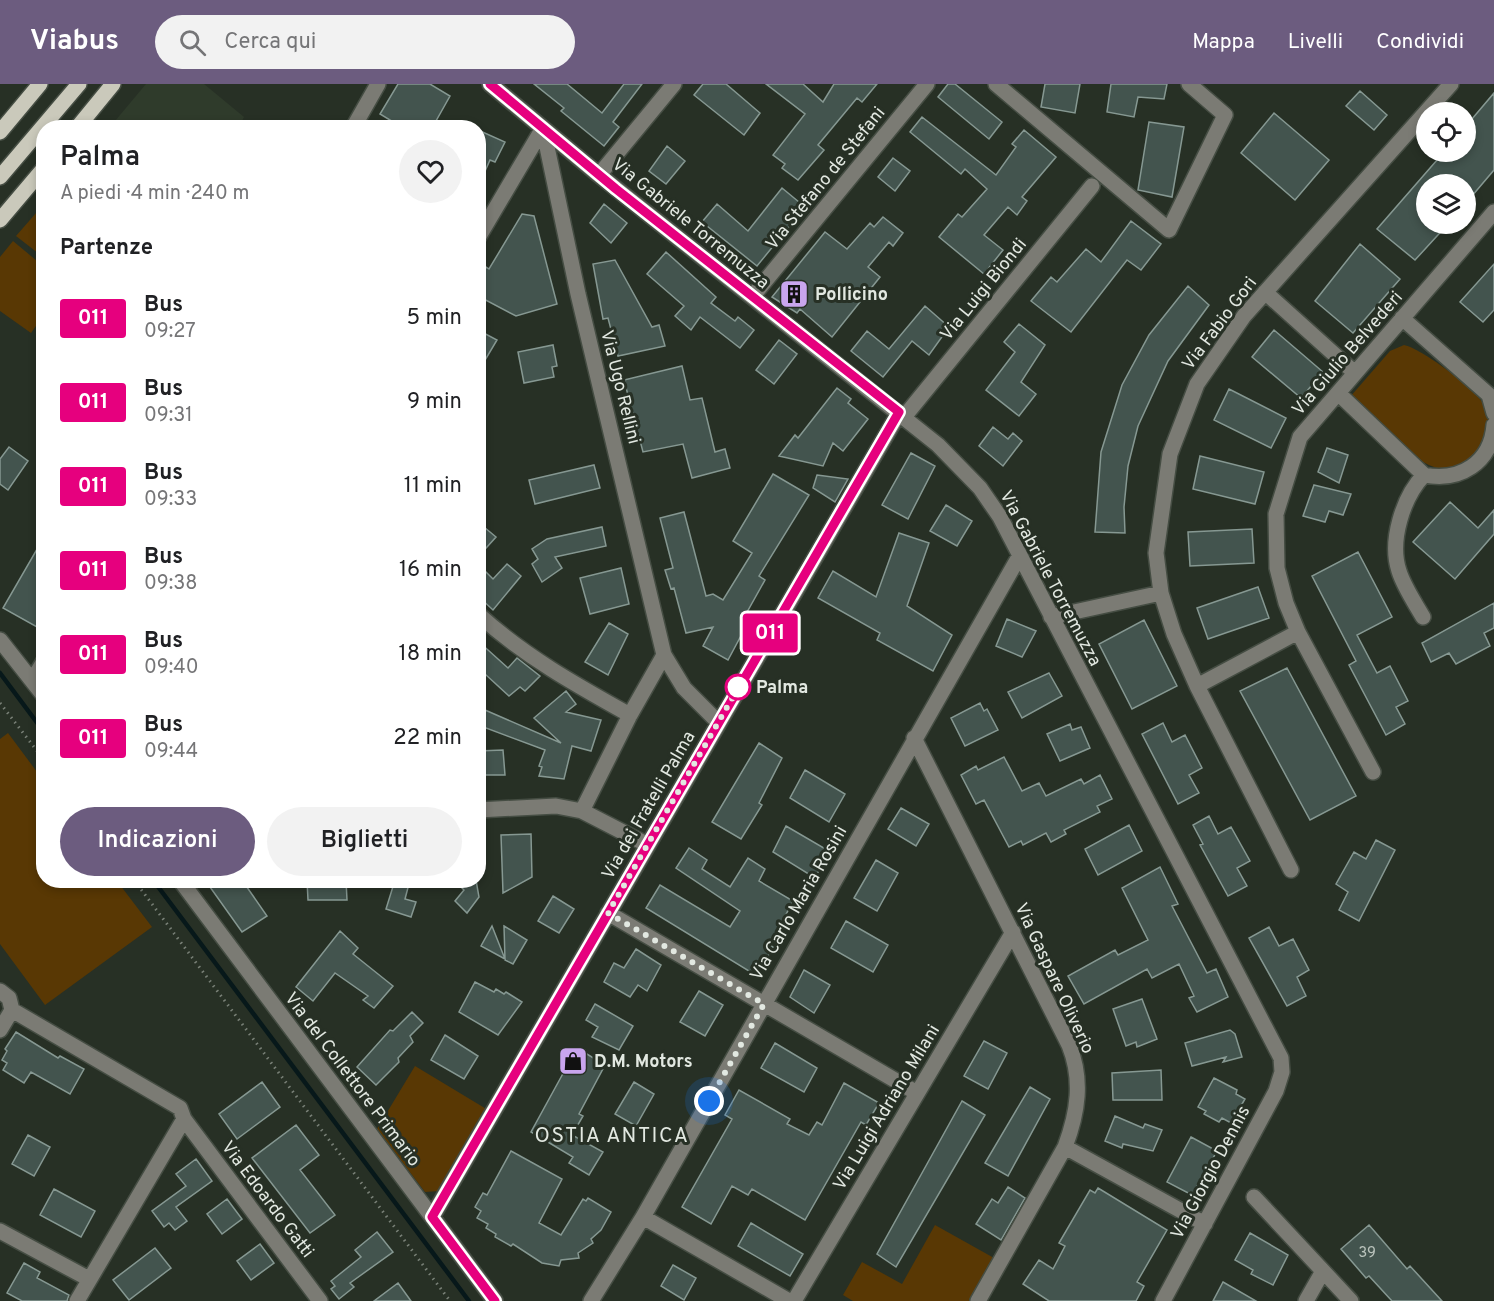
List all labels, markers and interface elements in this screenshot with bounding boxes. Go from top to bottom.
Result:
search box [155,15,575,69]
text: Viabus [30,24,119,60]
icon: search [176,26,209,59]
text: Cerca qui [224,29,316,56]
text: Mappa [1192,29,1255,56]
text: Livelli [1288,29,1343,56]
text: Condividi [1376,29,1464,56]
map controls [1416,102,1476,234]
button: locate [1416,102,1476,162]
street label: Via Stefano de Stefani [761,103,891,255]
text: Palma [60,140,140,176]
button: heart [399,140,462,203]
street label: Via Gabriele Torremuzza [607,154,774,295]
button: layers [1416,174,1476,234]
text: A piedi · 4 min · 240 m [60,181,249,207]
street label: Via Luigi Biondi [936,234,1032,346]
text: Partenze [60,235,153,262]
street label: Via Fabio Gori [1178,273,1263,375]
building icon: Pollicino [778,278,810,310]
place label: Pollicino [815,284,888,307]
street label: Via Giulio Belvederi [1288,287,1409,421]
text: Bus [144,292,183,319]
text: 011 [78,305,108,332]
text: 5 min [407,305,462,332]
text: 09:27 [144,319,196,345]
street label: Via Ugo Rellini [594,328,645,447]
text: Bus [144,376,183,403]
text: 011 [78,389,108,416]
text: 9 min [407,389,462,416]
text: 09:31 [144,403,193,429]
text: Bus [144,460,183,487]
text: 011 [78,473,108,500]
text: 11 min [404,473,462,500]
text: 09:33 [144,487,197,513]
street label: Via Gabriele Torremuzza [993,487,1106,671]
text: Bus [144,544,183,571]
text: 011 [78,557,108,584]
text: 16 min [399,557,462,584]
text: 09:38 [144,571,198,597]
line badge: 011 [736,614,804,652]
text: 011 [755,620,785,647]
text: Bus [144,628,183,655]
text: 011 [78,641,108,668]
text: 18 min [399,641,462,668]
text: 09:40 [144,655,199,681]
marker: Palma [725,674,751,700]
place label: Palma [756,677,808,700]
text: Bus [144,712,183,739]
text: 011 [78,725,108,752]
text: 22 min [393,725,462,752]
street label: Via dei Fratelli Palma [597,727,701,884]
text: 09:44 [144,739,198,765]
button: Indicazioni [60,807,255,876]
button: Biglietti [267,807,462,876]
street label: Via Carlo Maria Rosini [746,822,853,985]
street label: Via Gaspare Oliverio [1009,900,1099,1058]
street label: Via del Collettore Primario [279,988,425,1172]
street label: Via Luigi Adriano Milani [829,1021,946,1195]
shop icon: D.M. Motors [557,1045,589,1077]
place label: D.M. Motors [594,1051,693,1074]
your location [694,1086,724,1116]
street label: Via Giorgio Dennis [1166,1102,1256,1243]
district label: OSTIA ANTICA [535,1123,689,1150]
street label: Via Edoardo Gatti [215,1137,318,1263]
house number: 39 [1358,1244,1376,1263]

